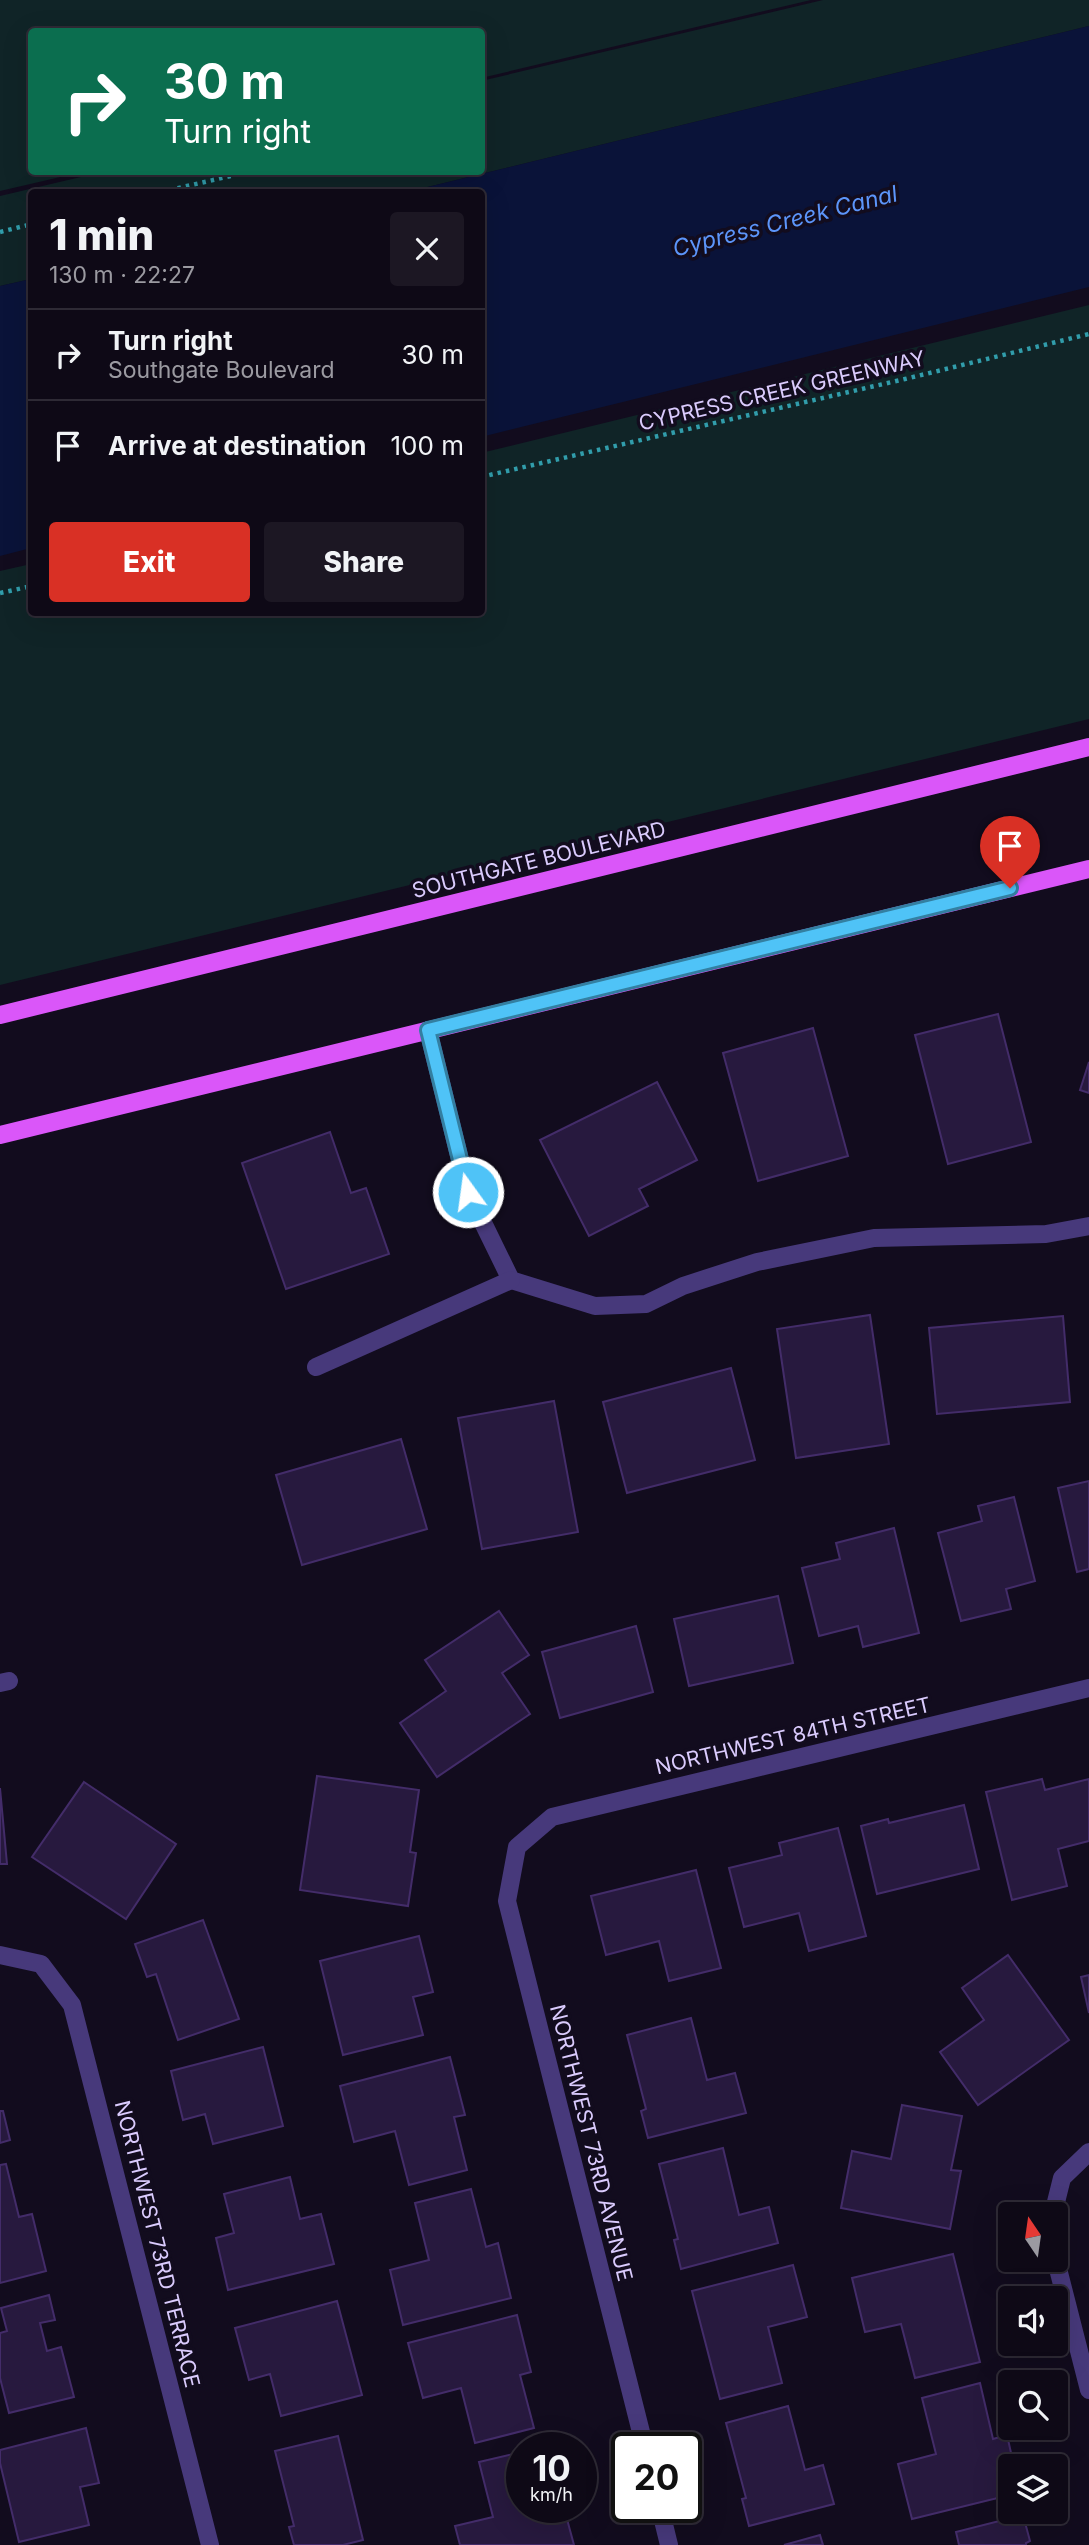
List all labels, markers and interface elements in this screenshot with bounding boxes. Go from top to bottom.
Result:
text: 30 m [164,52,285,111]
icon: right [49,56,140,147]
text: Turn right [164,112,311,151]
water label: Cypress Creek Canal [670,179,901,263]
text: 1 min [49,209,154,260]
button: close [390,212,464,286]
text: 130 m · 22:27 [49,261,195,289]
text: Turn right [108,325,233,356]
icon: right [49,336,87,374]
text: 30 m [401,339,464,370]
street label: CYPRESS CREEK GREENWAY [636,345,927,436]
text: Southgate Boulevard [108,356,335,384]
icon: arrive [49,427,87,465]
text: Arrive at destination [108,430,367,461]
text: 100 m [391,430,464,461]
button: Exit [49,522,250,602]
button: Share [264,522,464,602]
street label: SOUTHGATE BOULEVARD [409,816,668,903]
pin [980,816,1040,888]
icon: arrive [991,827,1029,865]
position arrow [431,1155,505,1229]
street label: NORTHWEST 84TH STREET [653,1692,933,1779]
street label: NORTHWEST 73RD AVENUE [545,2002,638,2284]
street label: NORTHWEST 73RD TERRACE [110,2098,205,2390]
north arrow [998,2202,1068,2272]
map controls [998,2202,1068,2524]
button: sound [998,2286,1068,2356]
button: search [998,2370,1068,2440]
speed limit sign: 20 [611,2432,702,2523]
text: 10 [532,2447,571,2489]
button: layers [998,2454,1068,2524]
text: km/h [530,2484,573,2505]

